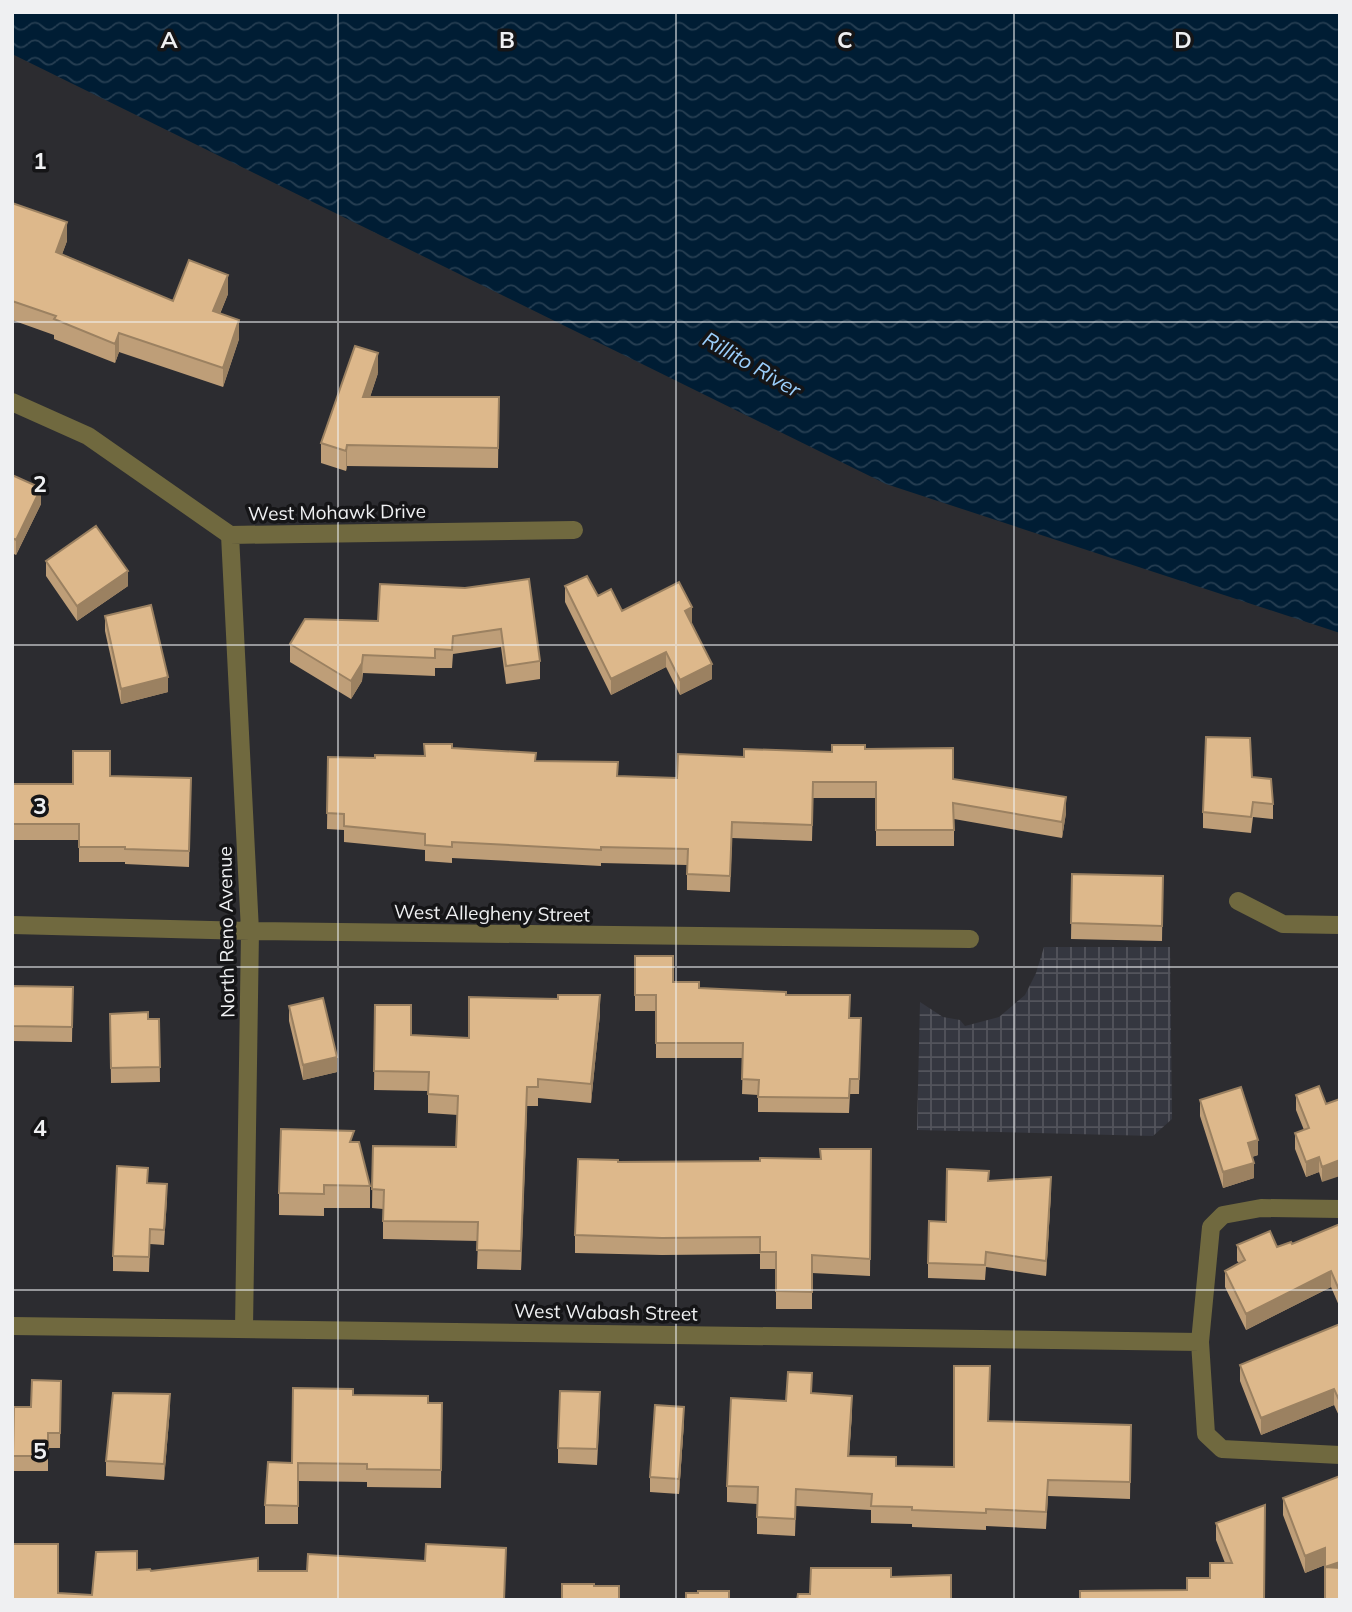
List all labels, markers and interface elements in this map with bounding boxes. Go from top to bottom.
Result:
text: A [160,25,178,54]
text: B [499,25,515,54]
text: C [837,25,853,54]
text: D [1174,25,1192,54]
text: 1 [33,146,47,175]
water label: Rillito River [698,326,807,403]
text: 2 [33,469,47,498]
street label: West Mohawk Drive [248,498,426,526]
text: 3 [33,791,47,820]
street label: North Reno Avenue [213,846,239,1018]
street label: West Allegheny Street [394,899,591,927]
text: 4 [33,1113,47,1142]
street label: West Wabash Street [514,1298,698,1326]
text: 5 [33,1436,47,1465]

